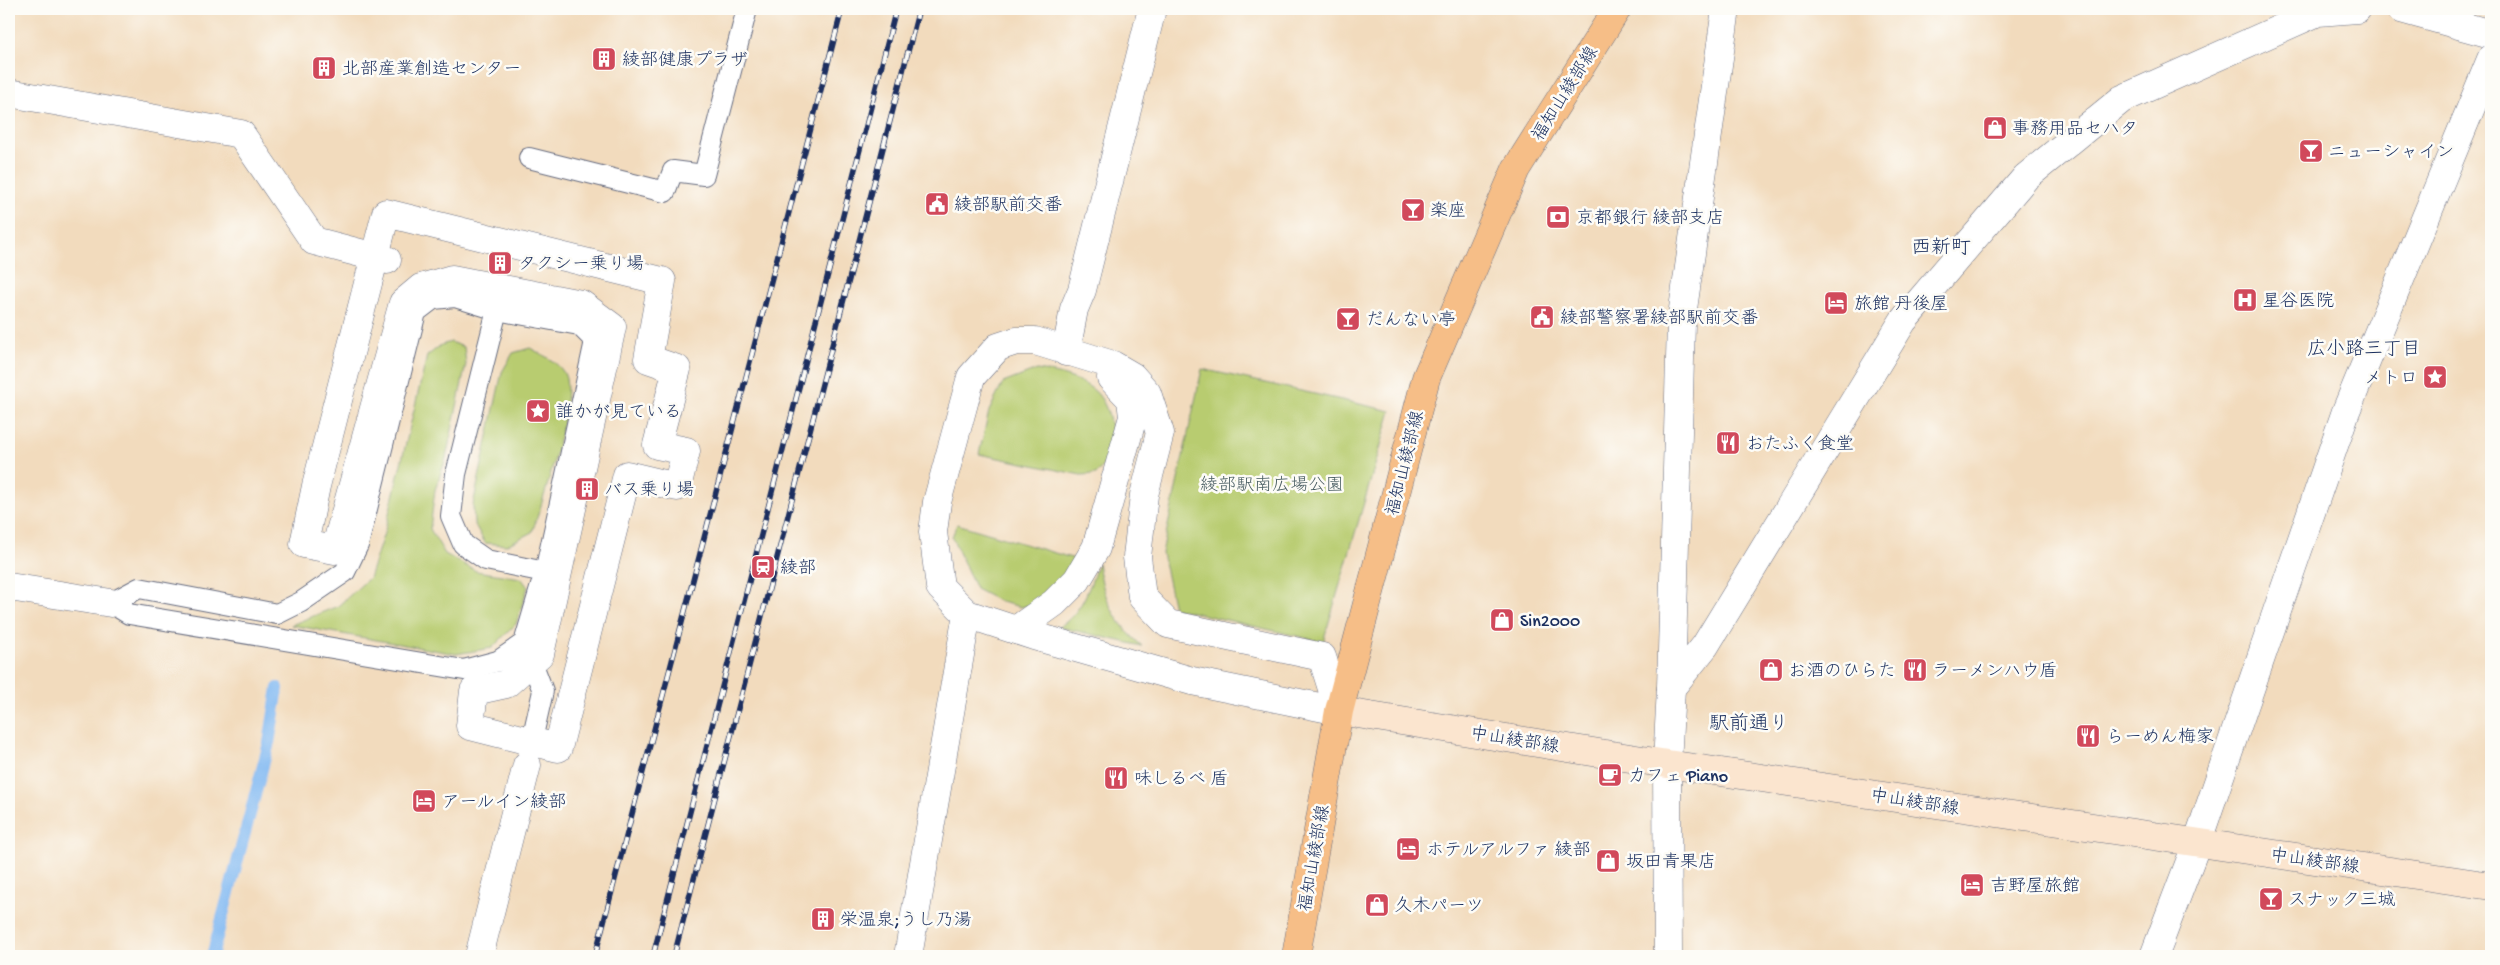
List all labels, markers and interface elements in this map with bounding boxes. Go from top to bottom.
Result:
street label: 福知山綾部線 [1528,42,1604,146]
building icon: 綾部健康プラザ [591,46,617,72]
place label: 綾部健康プラザ [622,50,748,72]
building icon: 北部産業創造センター [311,55,337,81]
place label: 北部産業創造センター [342,59,521,81]
shop icon: 事務用品セハタ [1982,115,2008,141]
place label: 事務用品セハタ [2012,119,2138,141]
bar icon: ニューシャイン [2298,138,2324,164]
place label: ニューシャイン [2328,143,2454,164]
public building icon: 綾部駅前交番 [924,191,950,217]
place label: 綾部駅前交番 [954,195,1062,217]
bar icon: 楽座 [1400,197,1426,223]
place label: 楽座 [1430,201,1466,223]
bank icon: 京都銀行 綾部支店 [1545,204,1571,230]
place label: 京都銀行 綾部支店 [1576,208,1724,230]
district label: 西新町 [1911,237,1971,261]
building icon: タクシー乗り場 [487,250,513,276]
place label: タクシー乗り場 [518,254,644,276]
hospital icon: 星谷医院 [2232,287,2258,313]
hotel icon: 旅館 丹後屋 [1823,290,1849,316]
place label: 星谷医院 [2262,291,2334,313]
place label: 旅館 丹後屋 [1854,294,1948,316]
public building icon: 綾部警察署綾部駅前交番 [1529,304,1555,330]
bar icon: だんない亭 [1335,306,1361,332]
place label: 綾部警察署綾部駅前交番 [1560,308,1758,330]
place label: だんない亭 [1366,310,1456,332]
district label: 広小路三丁目 [2307,338,2421,362]
place icon: メトロ [2422,364,2448,390]
place label: メトロ [2364,369,2418,390]
place icon: 誰かが見ている [525,398,551,424]
place label: 誰かが見ている [556,402,682,424]
street label: 福知山綾部線 [1382,408,1430,519]
restaurant icon: おたふく食堂 [1715,430,1741,456]
place label: おたふく食堂 [1746,434,1853,456]
park label: 綾部駅南広場公園 [1200,475,1344,497]
building icon: バス乗り場 [574,476,600,502]
place label: バス乗り場 [604,480,694,502]
station icon: 綾部 [750,554,776,580]
place label: 綾部 [780,558,816,580]
shop icon: Sin2000 [1489,607,1515,633]
place label: Sin2000 [1520,612,1580,633]
shop icon: お酒のひらた [1758,657,1784,683]
restaurant icon: ラーメンハウ盾 [1902,657,1928,683]
place label: ラーメンハウ盾 [1932,661,2057,683]
place label: お酒のひらた [1788,662,1896,683]
district label: 駅前通り [1709,712,1789,737]
street label: 中山綾部線 [1469,723,1561,759]
restaurant icon: らーめん梅家 [2075,723,2101,749]
place label: らーめん梅家 [2106,727,2214,749]
cafe icon: カフェ Piano [1597,762,1623,788]
restaurant icon: 味しるべ 盾 [1103,765,1129,791]
place label: カフェ Piano [1628,767,1728,788]
place label: 味しるべ 盾 [1134,769,1228,791]
street label: 中山綾部線 [1869,785,1961,821]
hotel icon: アールイン綾部 [411,788,437,814]
place label: アールイン綾部 [442,792,566,814]
street label: 福知山綾部線 [1295,803,1335,913]
hotel icon: ホテルアルファ 綾部 [1395,836,1421,862]
place label: ホテルアルファ 綾部 [1426,840,1590,862]
street label: 中山綾部線 [2269,845,2361,879]
shop icon: 坂田青果店 [1595,848,1621,874]
place label: 坂田青果店 [1626,852,1716,874]
hotel icon: 吉野屋旅館 [1959,872,1985,898]
place label: 吉野屋旅館 [1990,876,2080,898]
bar icon: スナック三城 [2258,886,2284,912]
place label: スナック三城 [2288,890,2396,912]
shop icon: 久木パーツ [1364,892,1390,918]
place label: 久木パーツ [1394,896,1484,918]
building icon: 栄温泉;うし乃湯 [810,906,836,932]
place label: 栄温泉;うし乃湯 [840,910,972,932]

